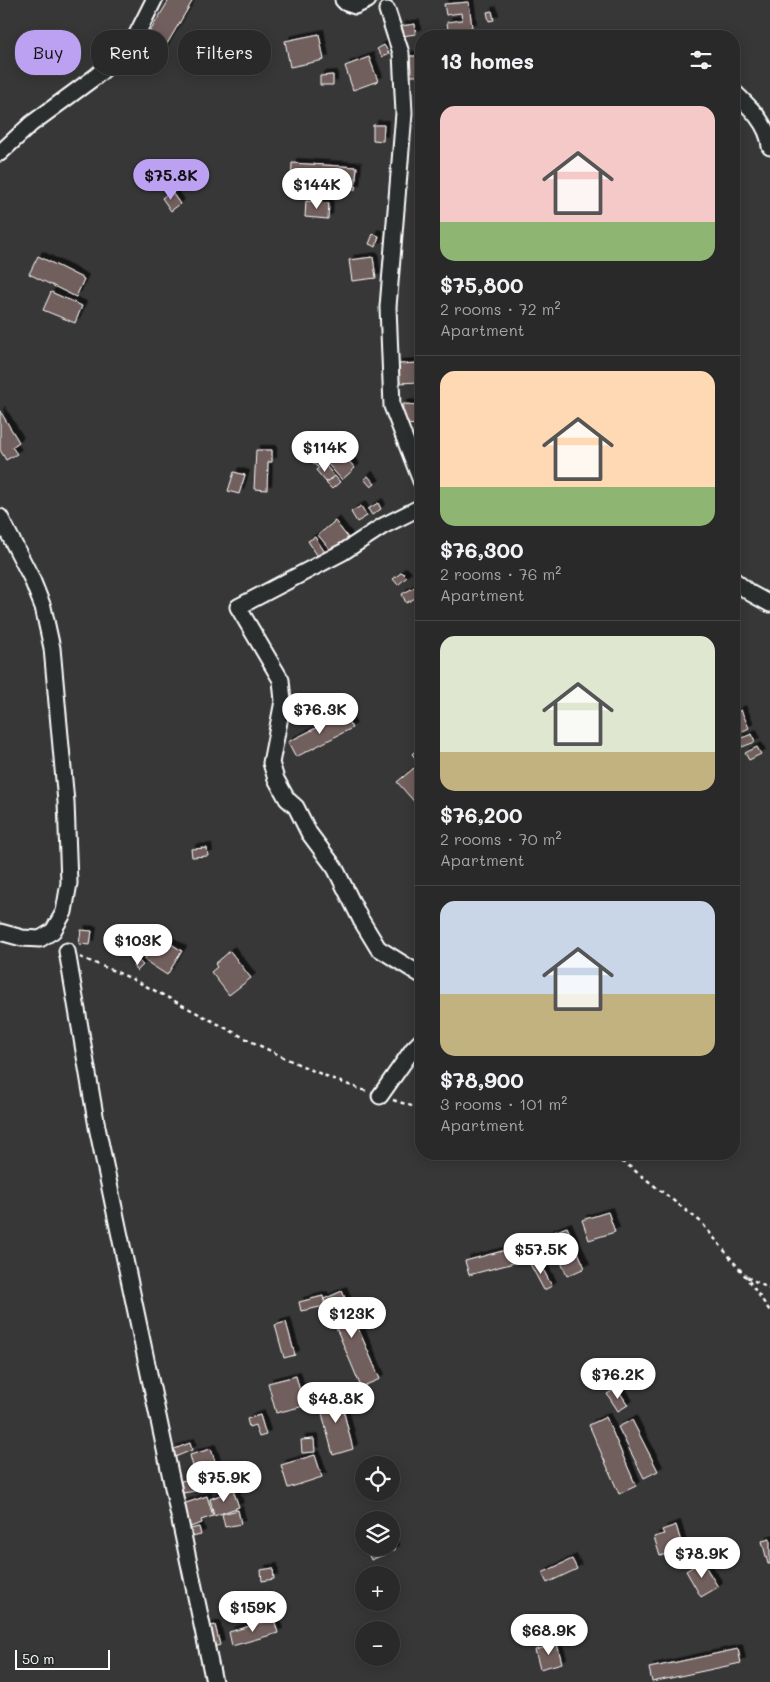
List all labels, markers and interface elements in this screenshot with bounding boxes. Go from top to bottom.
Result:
chip: Buy [15,30,81,75]
chip: Rent [91,30,168,75]
chip: Filters [178,30,271,75]
icon: filters [687,46,715,74]
text: 13 homes [440,47,534,74]
icon: home [533,138,623,228]
pin: $75.8K [130,158,212,201]
text: $75.8K [144,164,198,185]
pin: $144K [282,168,352,210]
text: $144K [293,173,341,194]
text: $75,800 [440,271,523,298]
text: 2 rooms · 72 m² [440,298,561,319]
text: Apartment [440,319,525,340]
icon: home [533,404,623,494]
pin: $114K [290,430,360,473]
text: $114K [303,436,347,457]
text: $76,300 [440,536,523,563]
text: 2 rooms · 76 m² [440,563,561,584]
text: Apartment [440,584,525,605]
icon: home [533,669,623,759]
pin: $76.3K [279,692,361,735]
text: $76.3K [293,698,347,719]
text: $76,200 [440,801,523,828]
text: 2 rooms · 70 m² [440,828,561,849]
text: Apartment [440,849,525,870]
pin: $103K [103,924,173,966]
text: $103K [114,929,162,950]
icon: home [533,934,623,1024]
text: $78,900 [440,1066,524,1093]
text: 3 rooms · 101 m² [440,1093,567,1114]
text: Apartment [440,1114,525,1135]
pin: $57.5K [500,1232,582,1275]
text: $57.5K [515,1238,567,1259]
pin: $123K [317,1296,387,1339]
text: $123K [329,1302,375,1323]
pin: $76.2K [577,1358,659,1400]
text: $76.2K [592,1363,644,1384]
pin: $48.8K [295,1382,377,1424]
text: $48.8K [308,1387,364,1408]
map controls [355,1456,400,1666]
button: locate [355,1456,400,1501]
pin: $75.9K [183,1460,265,1503]
text: $75.9K [197,1466,251,1487]
button: layers [355,1511,400,1556]
pin: $78.9K [661,1536,743,1579]
text: $78.9K [675,1542,729,1563]
button: + [355,1566,400,1611]
pin: $159K [218,1590,288,1633]
text: $159K [230,1596,276,1617]
pin: $68.9K [508,1614,590,1656]
text: $68.9K [522,1619,576,1640]
button: − [355,1621,400,1666]
scale bar [15,1647,110,1670]
text: 50 m [22,1649,54,1668]

